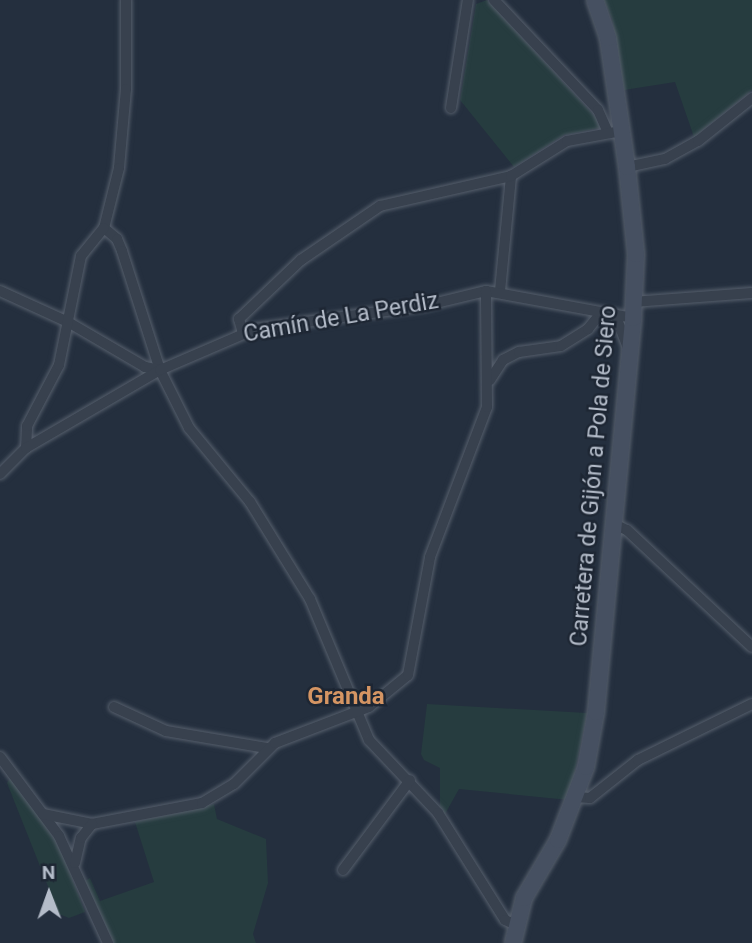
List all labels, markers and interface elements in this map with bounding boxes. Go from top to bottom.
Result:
street label: Camín de La Perdiz [241,287,441,349]
street label: Carretera de Gijón a Pola de Siero [565,304,623,648]
district label: Granda [307,683,385,711]
north arrow [14,859,84,929]
text: N [42,861,56,884]

